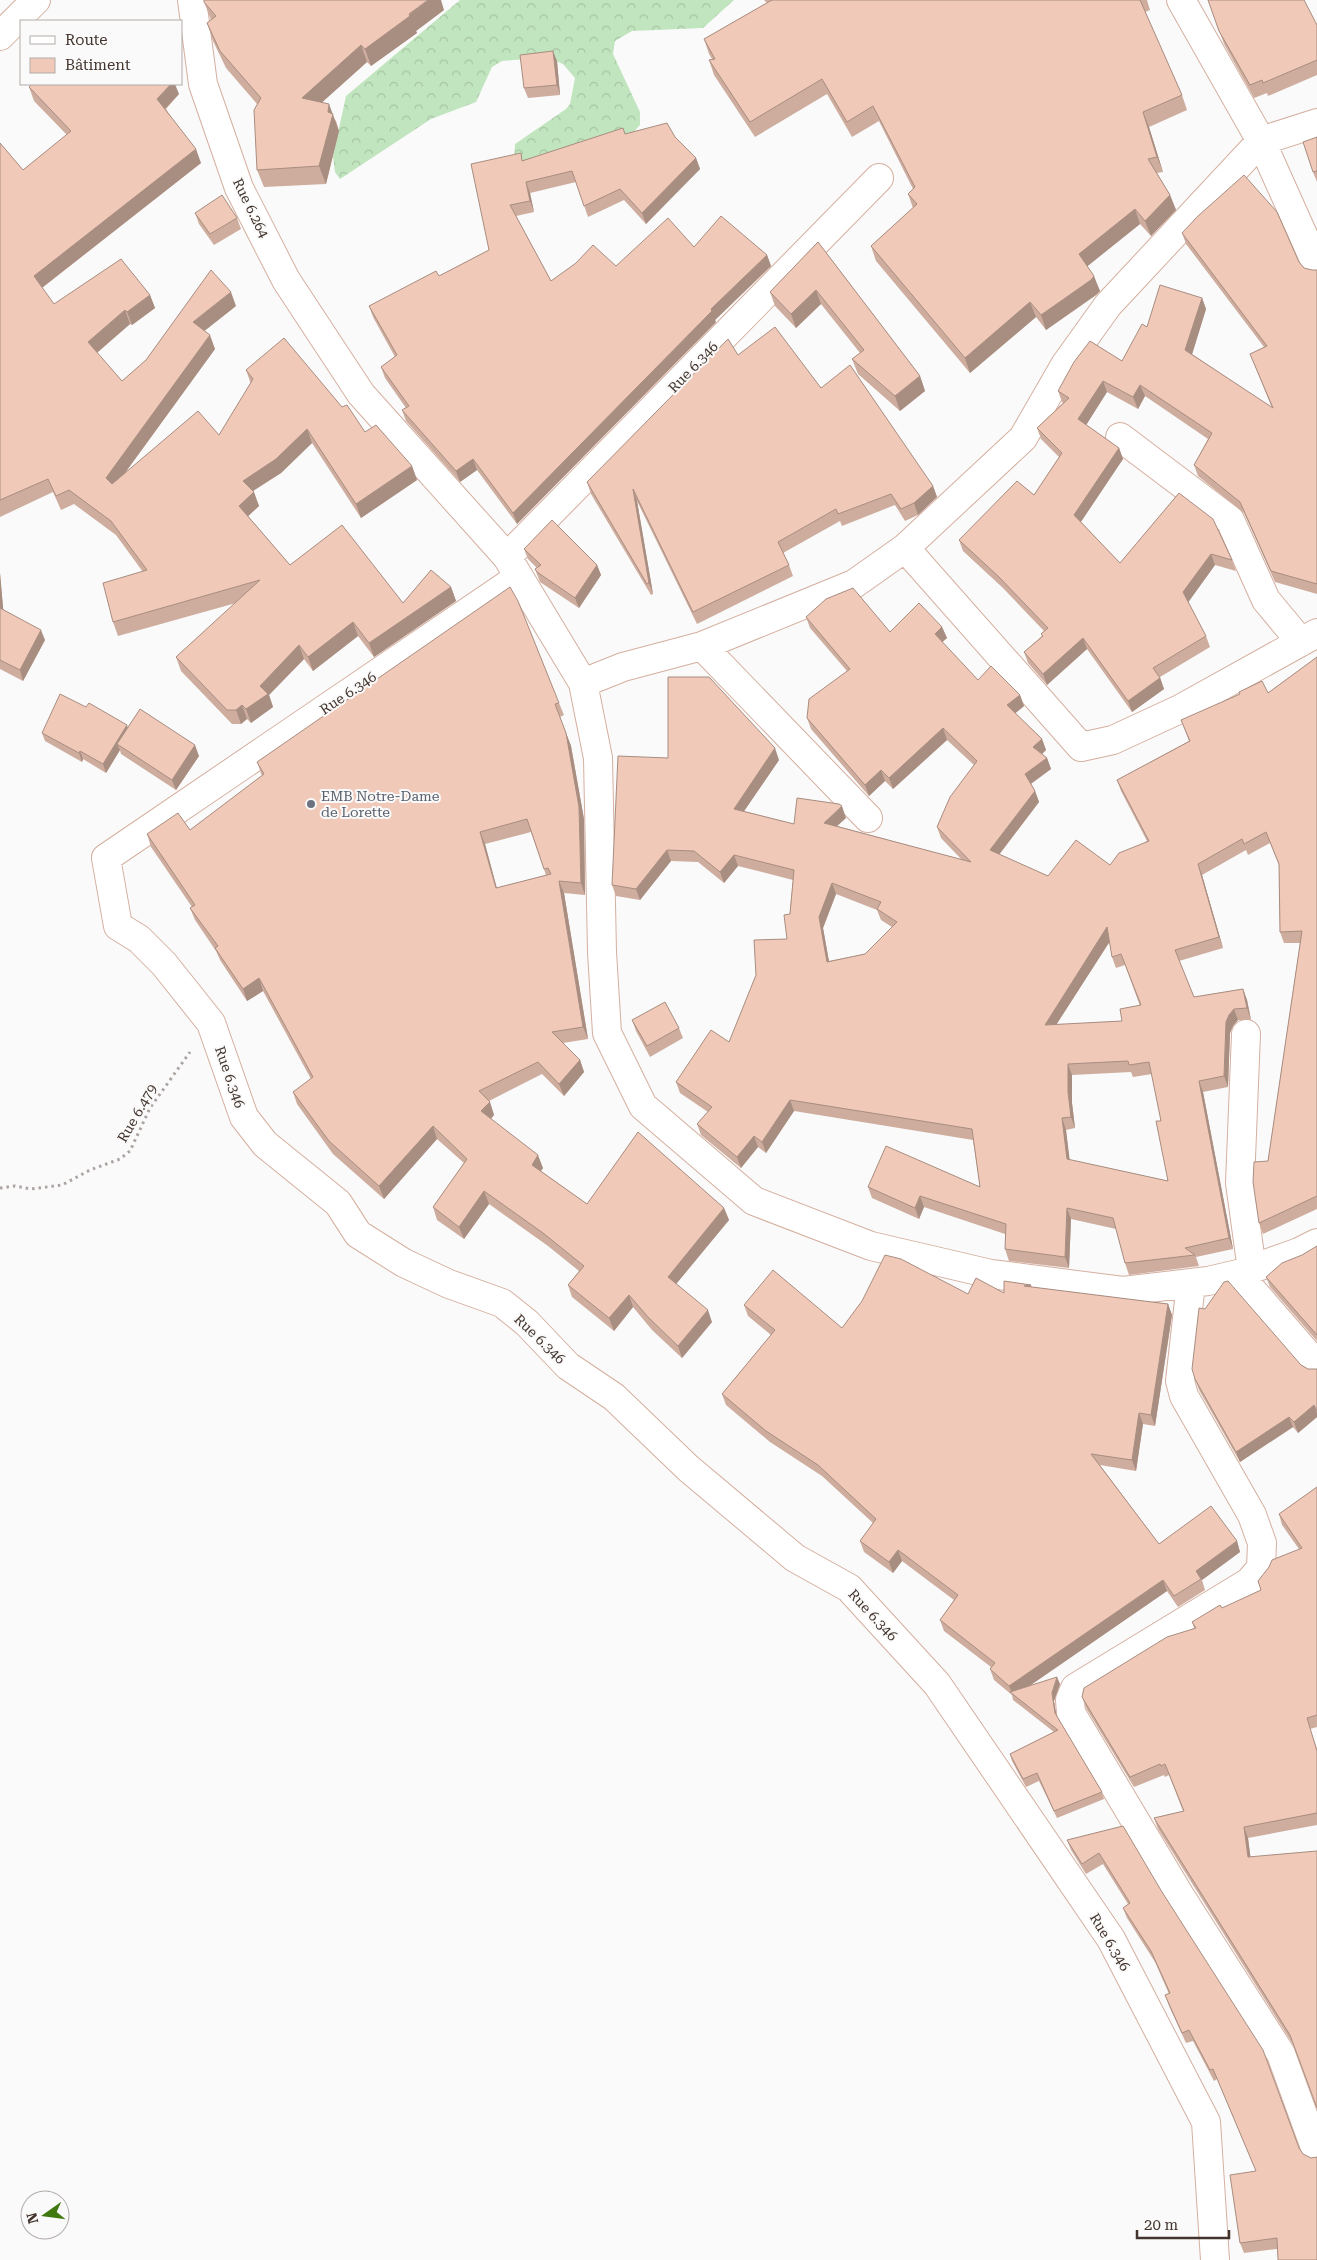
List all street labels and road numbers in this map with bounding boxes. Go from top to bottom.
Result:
street label: Rue 6.264 [230,176,272,241]
street label: Rue 6.346 [665,338,721,396]
street label: Rue 6.346 [317,668,379,718]
street label: Rue 6.346 [212,1044,248,1110]
street label: Rue 6.479 [114,1081,160,1145]
street label: Rue 6.346 [511,1311,569,1367]
street label: Rue 6.346 [845,1586,901,1644]
street label: Rue 6.346 [1087,1910,1134,1974]

